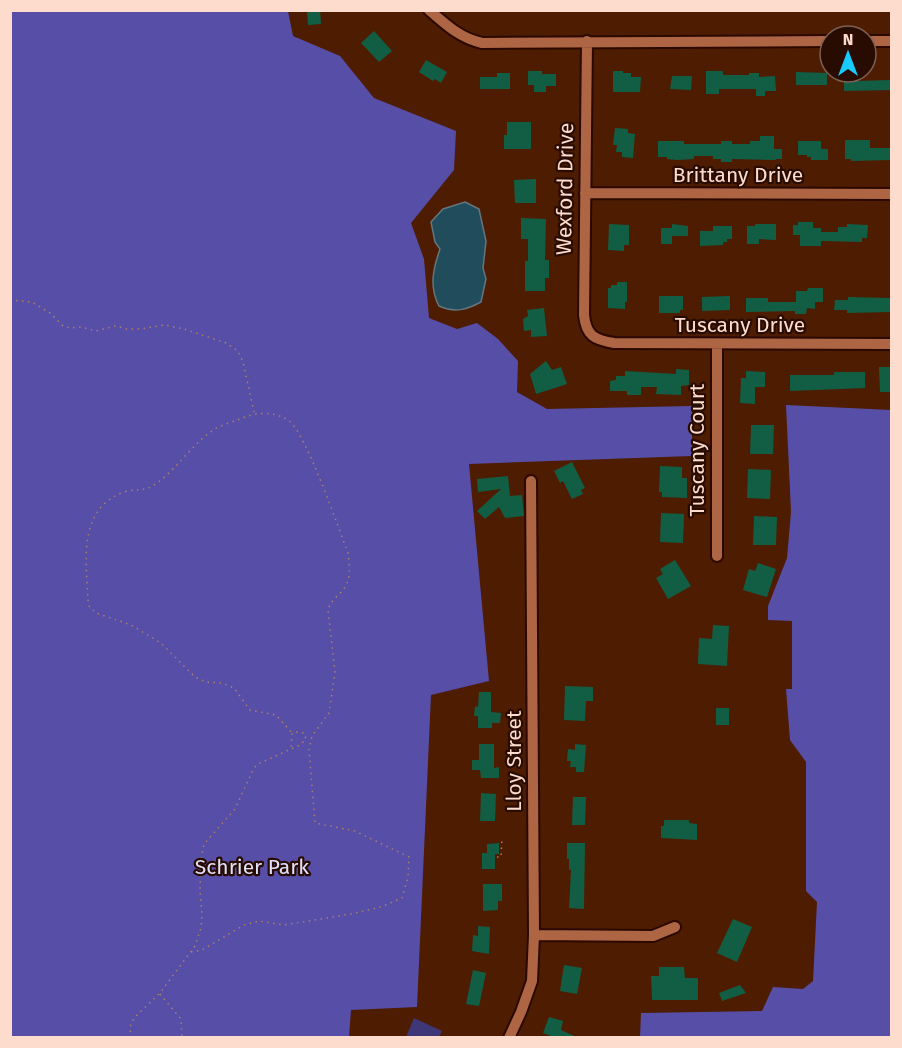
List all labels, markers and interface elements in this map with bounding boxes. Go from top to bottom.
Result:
north arrow [818,24,878,84]
text: N [843,30,853,49]
street label: Wexford Drive [551,123,579,255]
street label: Brittany Drive [673,162,803,188]
street label: Tuscany Drive [675,312,805,338]
street label: Tuscany Court [684,383,710,516]
street label: Lloy Street [501,710,527,812]
park label: Schrier Park [195,854,309,880]

